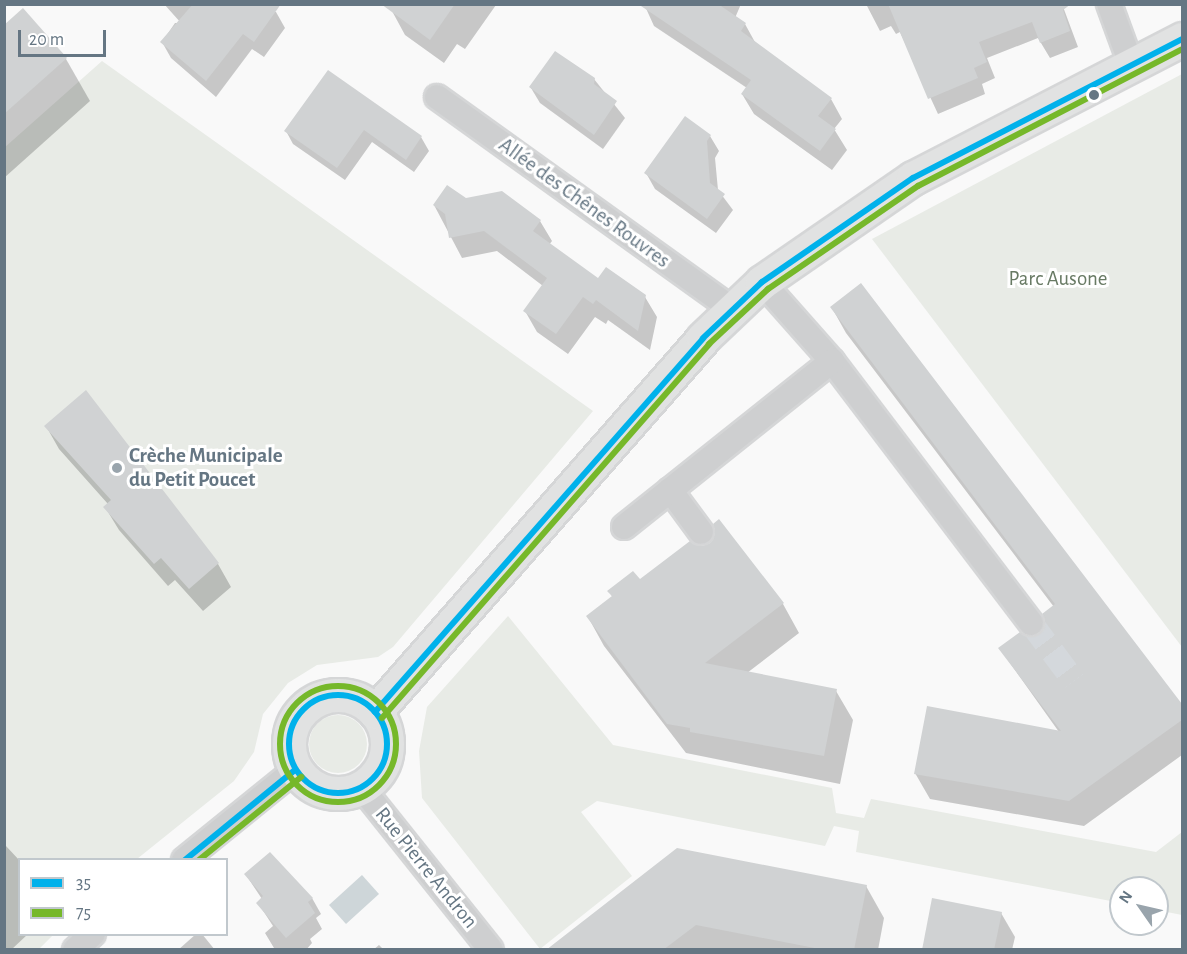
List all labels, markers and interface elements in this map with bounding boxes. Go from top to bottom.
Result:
scale bar [21,18,110,56]
text: 20 m [29,31,64,49]
unlabelled marker [1088,89,1100,101]
street label: Allée des Chênes Rouvres [494,133,674,273]
park label: Parc Ausone [1009,266,1107,292]
place label: Crèche Municipale du Petit Poucet [129,443,283,493]
marker: Crèche Municipale du Petit Poucet [110,461,124,475]
street label: Rue Pierre Andron [369,802,483,934]
legend [18,858,228,936]
text: 35 [76,874,91,892]
north arrow [1109,876,1169,936]
text: N [1116,888,1135,906]
text: 75 [76,904,91,922]

